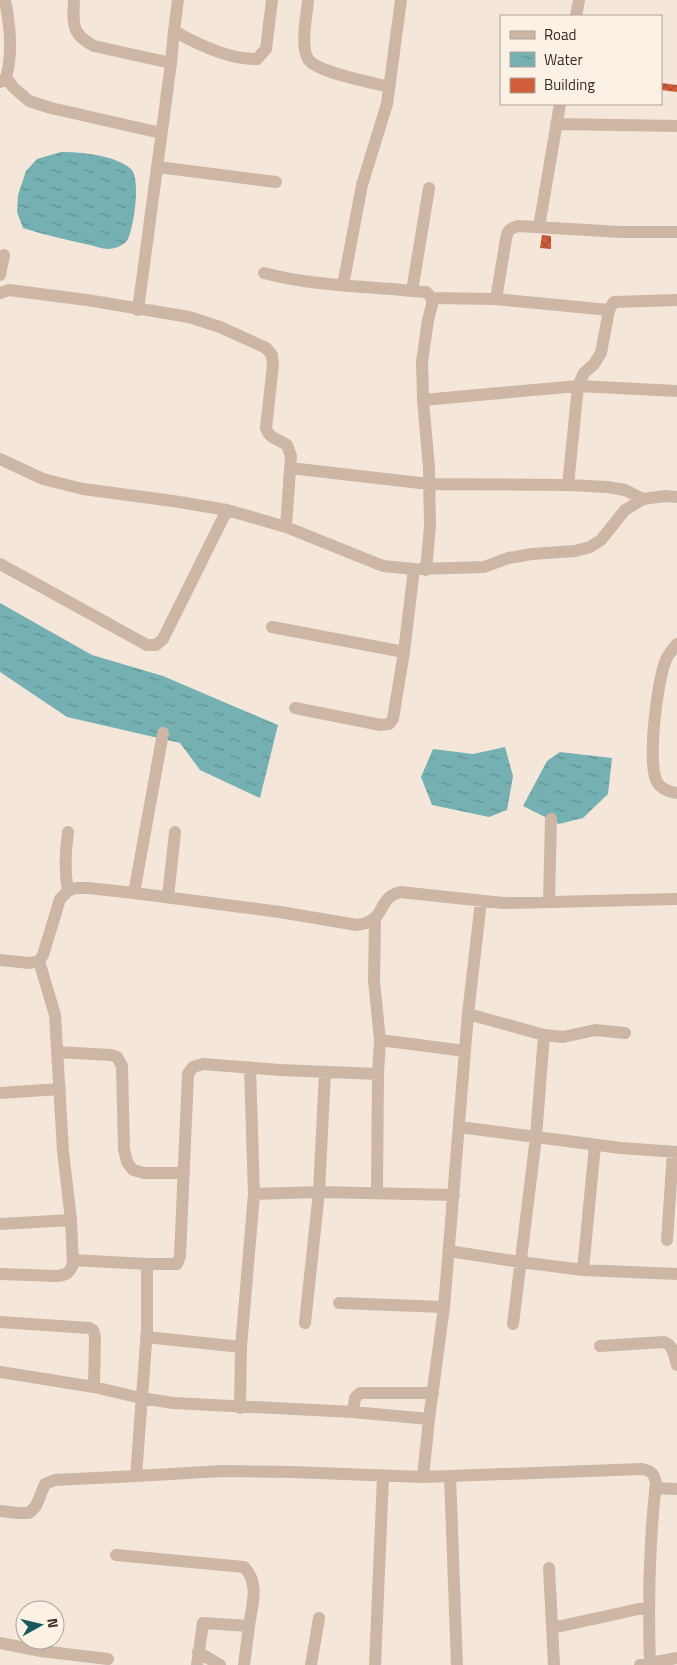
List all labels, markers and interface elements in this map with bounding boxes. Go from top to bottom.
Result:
legend [500,15,662,105]
text: Road [544,23,576,46]
text: Water [544,48,583,71]
text: Building [544,73,595,96]
north arrow [15,1600,65,1650]
text: N [42,1617,64,1629]

